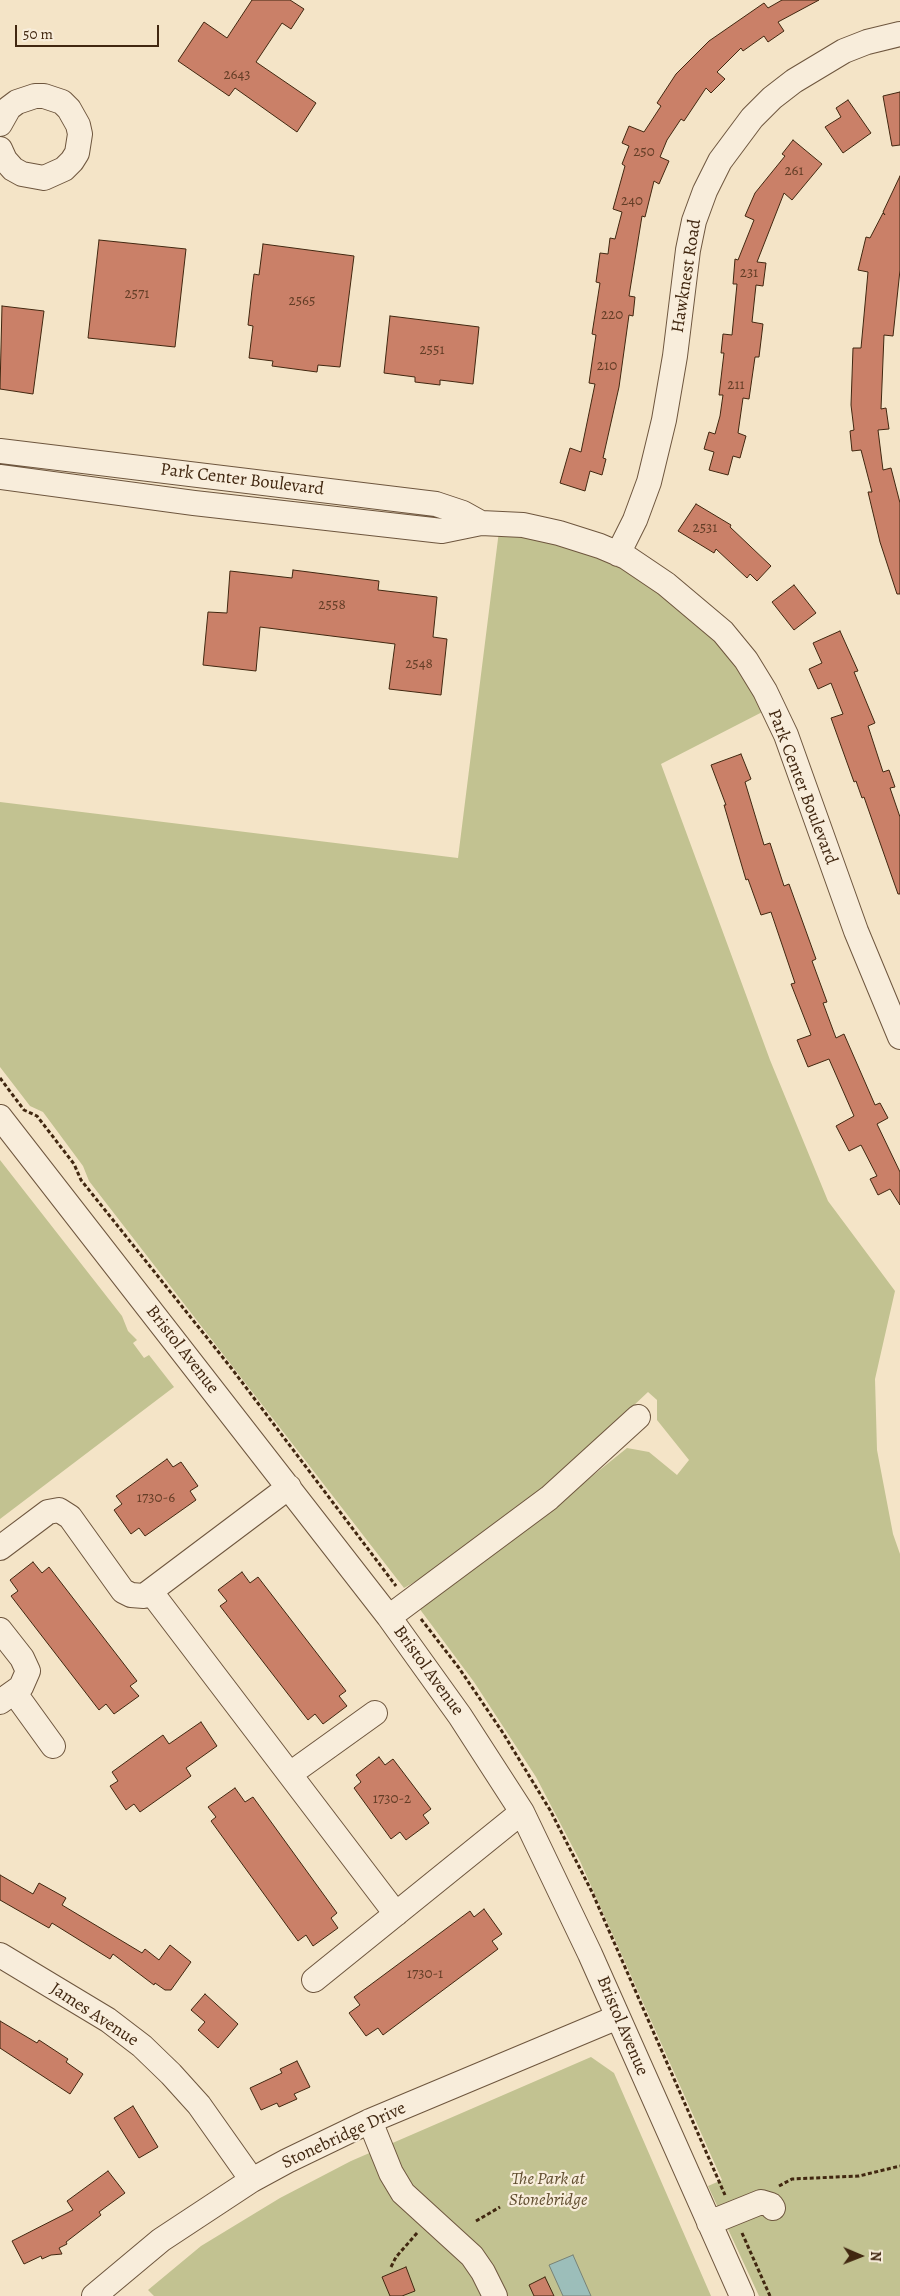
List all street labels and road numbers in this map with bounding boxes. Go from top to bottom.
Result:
street label: Hawknest Road [667,217,707,335]
street label: Park Center Boulevard [159,459,325,501]
street label: Park Center Boulevard [762,706,842,868]
street label: Bristol Avenue [141,1301,223,1399]
street label: Bristol Avenue [388,1622,468,1720]
street label: Bristol Avenue [591,1973,653,2079]
street label: James Avenue [46,1978,142,2052]
street label: Stonebridge Drive [279,2098,409,2174]

